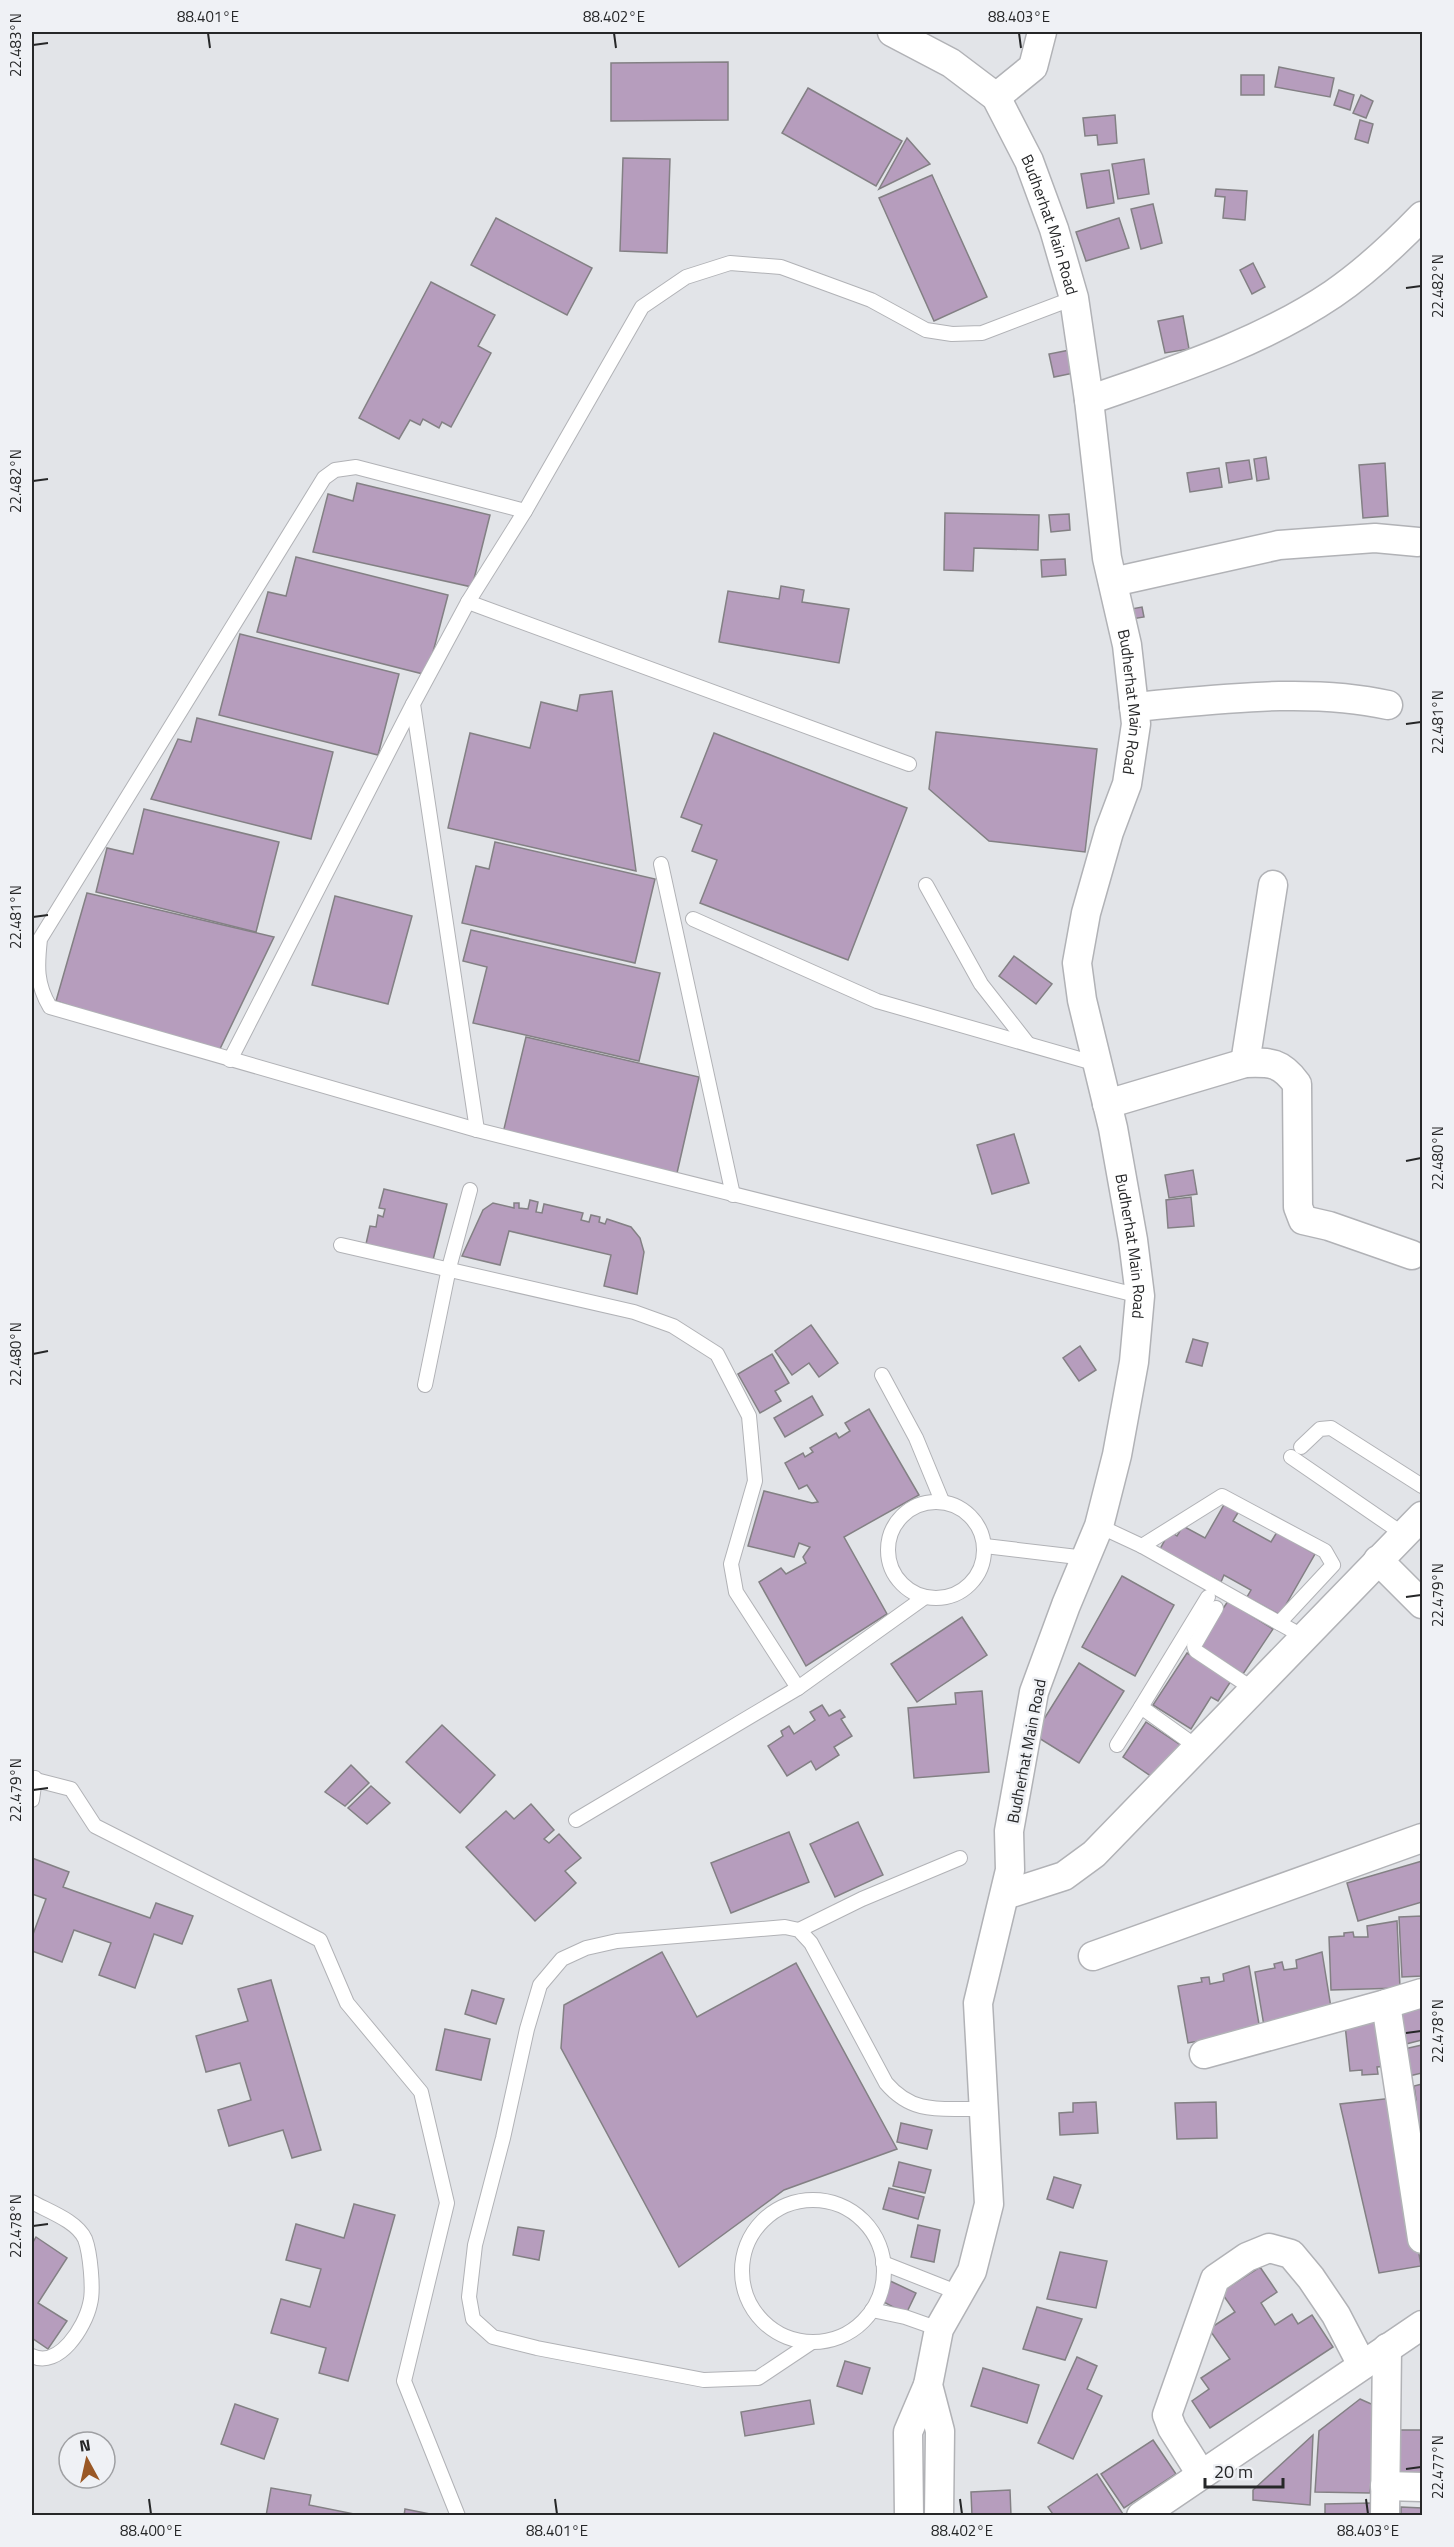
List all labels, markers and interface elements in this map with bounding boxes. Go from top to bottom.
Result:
text: 88.401°E [177,5,239,28]
text: 88.402°E [583,5,645,28]
text: 88.403°E [988,5,1050,28]
text: 22.483°N [4,13,27,77]
street label: Budherhat Main Road [1015,150,1084,297]
text: 22.482°N [1426,254,1449,318]
text: 22.482°N [4,449,27,513]
street label: Budherhat Main Road [1112,627,1148,776]
text: 22.481°N [1426,690,1449,754]
text: 22.481°N [4,885,27,949]
text: 22.480°N [1426,1126,1449,1190]
street label: Budherhat Main Road [1109,1172,1152,1320]
text: 22.480°N [4,1322,27,1386]
text: 22.479°N [1426,1563,1449,1627]
street label: Budherhat Main Road [1000,1677,1052,1825]
text: 22.479°N [4,1758,27,1822]
text: 22.478°N [1426,1999,1449,2063]
text: 22.478°N [4,2194,27,2258]
north arrow [57,2430,117,2490]
text: N [78,2432,92,2458]
text: 22.477°N [1426,2435,1449,2499]
scale bar [1205,2451,1283,2489]
text: 20 m [1214,2458,1253,2485]
text: 88.400°E [120,2519,182,2542]
text: 88.401°E [526,2519,588,2542]
text: 88.402°E [931,2519,993,2542]
text: 88.403°E [1337,2519,1399,2542]

